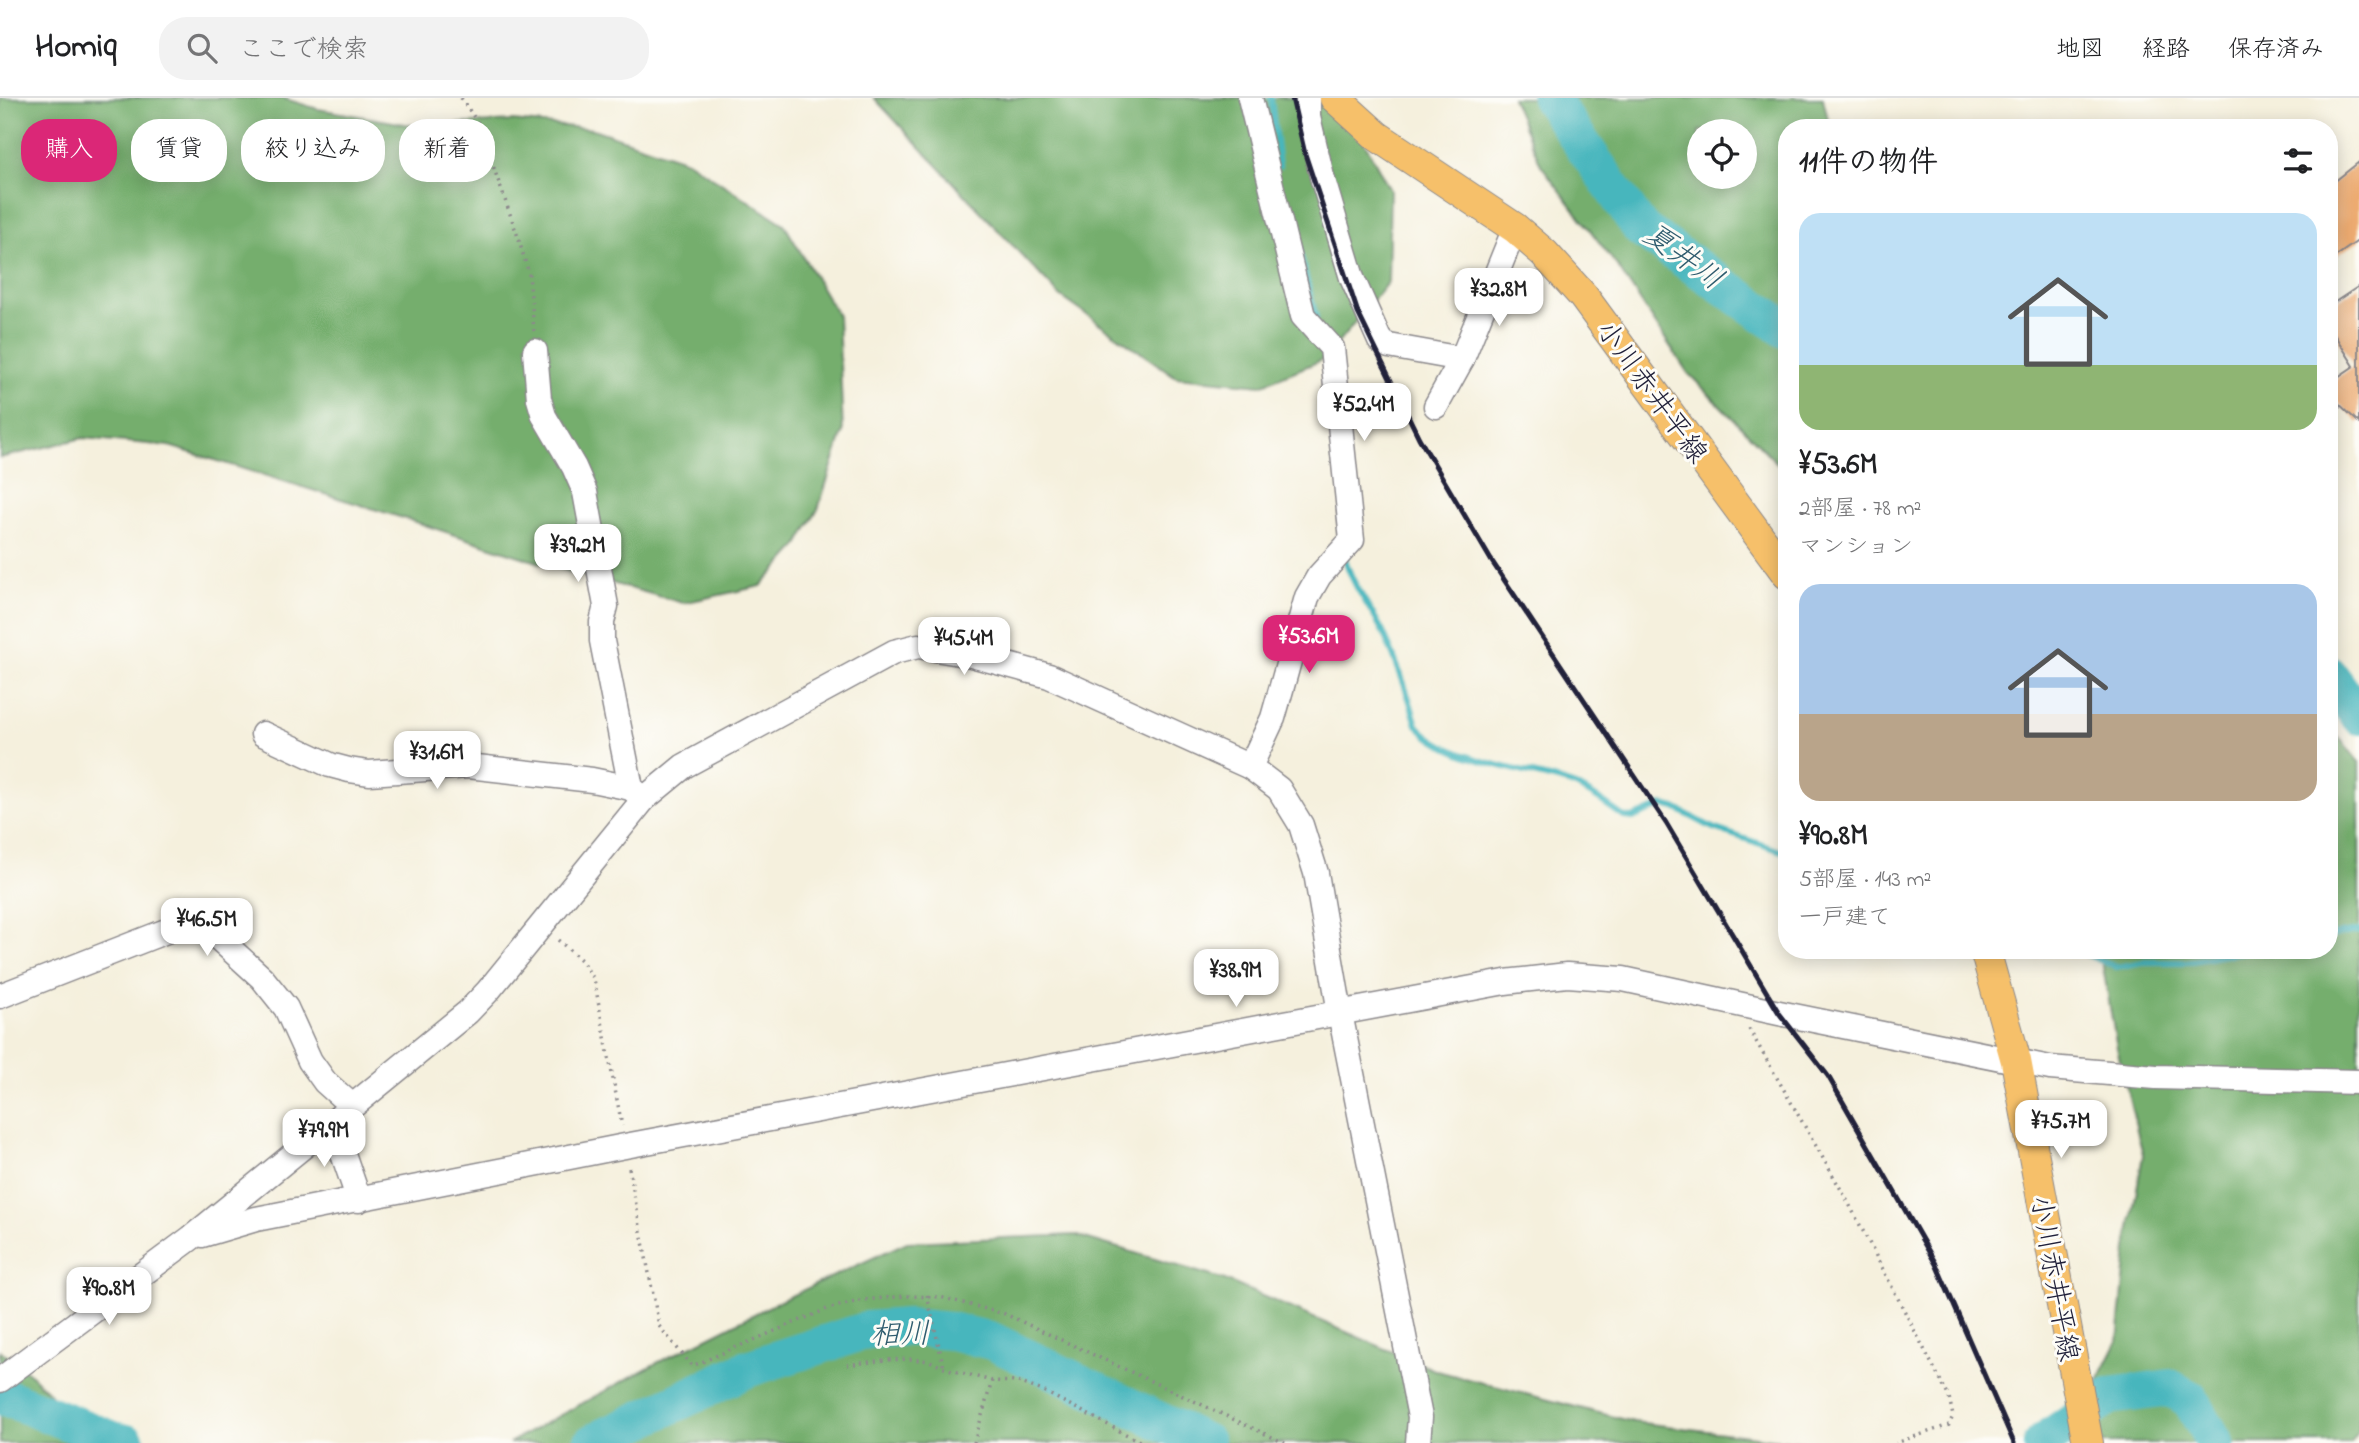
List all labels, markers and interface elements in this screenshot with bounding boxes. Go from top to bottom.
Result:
search box [159,17,649,80]
text: Homiq [35,24,117,72]
icon: search [183,29,221,67]
text: ここで検索 [239,32,369,70]
text: 地図 [2056,33,2104,68]
text: 経路 [2142,33,2190,68]
text: 保存済み [2228,33,2324,68]
chip: 購入 [21,119,117,182]
chip: 賃貸 [131,119,227,182]
chip: 絞り込み [241,119,385,182]
chip: 新着 [399,119,495,182]
map controls [1687,119,1757,189]
button: locate [1687,119,1757,189]
text: 11件の物件 [1799,142,1938,186]
icon: filters [2279,142,2317,180]
water label: 夏井川 [1633,214,1732,303]
icon: home [1995,259,2121,385]
pin: ¥32.8M [1442,268,1556,328]
text: ¥32.8M [1470,274,1528,307]
street label: 小川赤井平線 [1584,313,1716,473]
pin: ¥52.4M [1307,384,1421,443]
text: ¥52.4M [1333,389,1395,422]
text: ¥53.6M [1799,444,1878,488]
text: 2部屋 · 78 m² [1799,493,1921,526]
pin: ¥39.2M [521,524,635,584]
text: ¥39.2M [550,530,606,563]
text: マンション [1799,531,1913,564]
pin: ¥53.6M [1252,616,1366,675]
pin: ¥45.4M [907,618,1021,677]
text: ¥53.6M [1279,621,1339,654]
text: ¥45.4M [934,623,994,656]
icon: home [1995,630,2121,756]
pin: ¥31.6M [380,732,494,791]
text: ¥31.6M [410,737,464,770]
text: ¥90.8M [1799,815,1868,859]
text: 5部屋 · 143 m² [1799,864,1931,897]
pin: ¥46.5M [150,898,264,958]
text: 一戸建て [1799,902,1891,935]
text: ¥46.5M [177,904,237,937]
pin: ¥38.9M [1179,950,1293,1009]
text: ¥38.9M [1210,955,1262,988]
pin: ¥75.7M [2004,1100,2118,1160]
text: ¥75.7M [2031,1106,2091,1139]
pin: ¥79.9M [267,1110,381,1169]
text: ¥79.9M [299,1115,349,1148]
street label: 小川赤井平線 [2018,1192,2087,1365]
pin: ¥90.8M [52,1268,166,1327]
text: ¥90.8M [82,1273,136,1306]
water label: 相川 [870,1313,930,1359]

